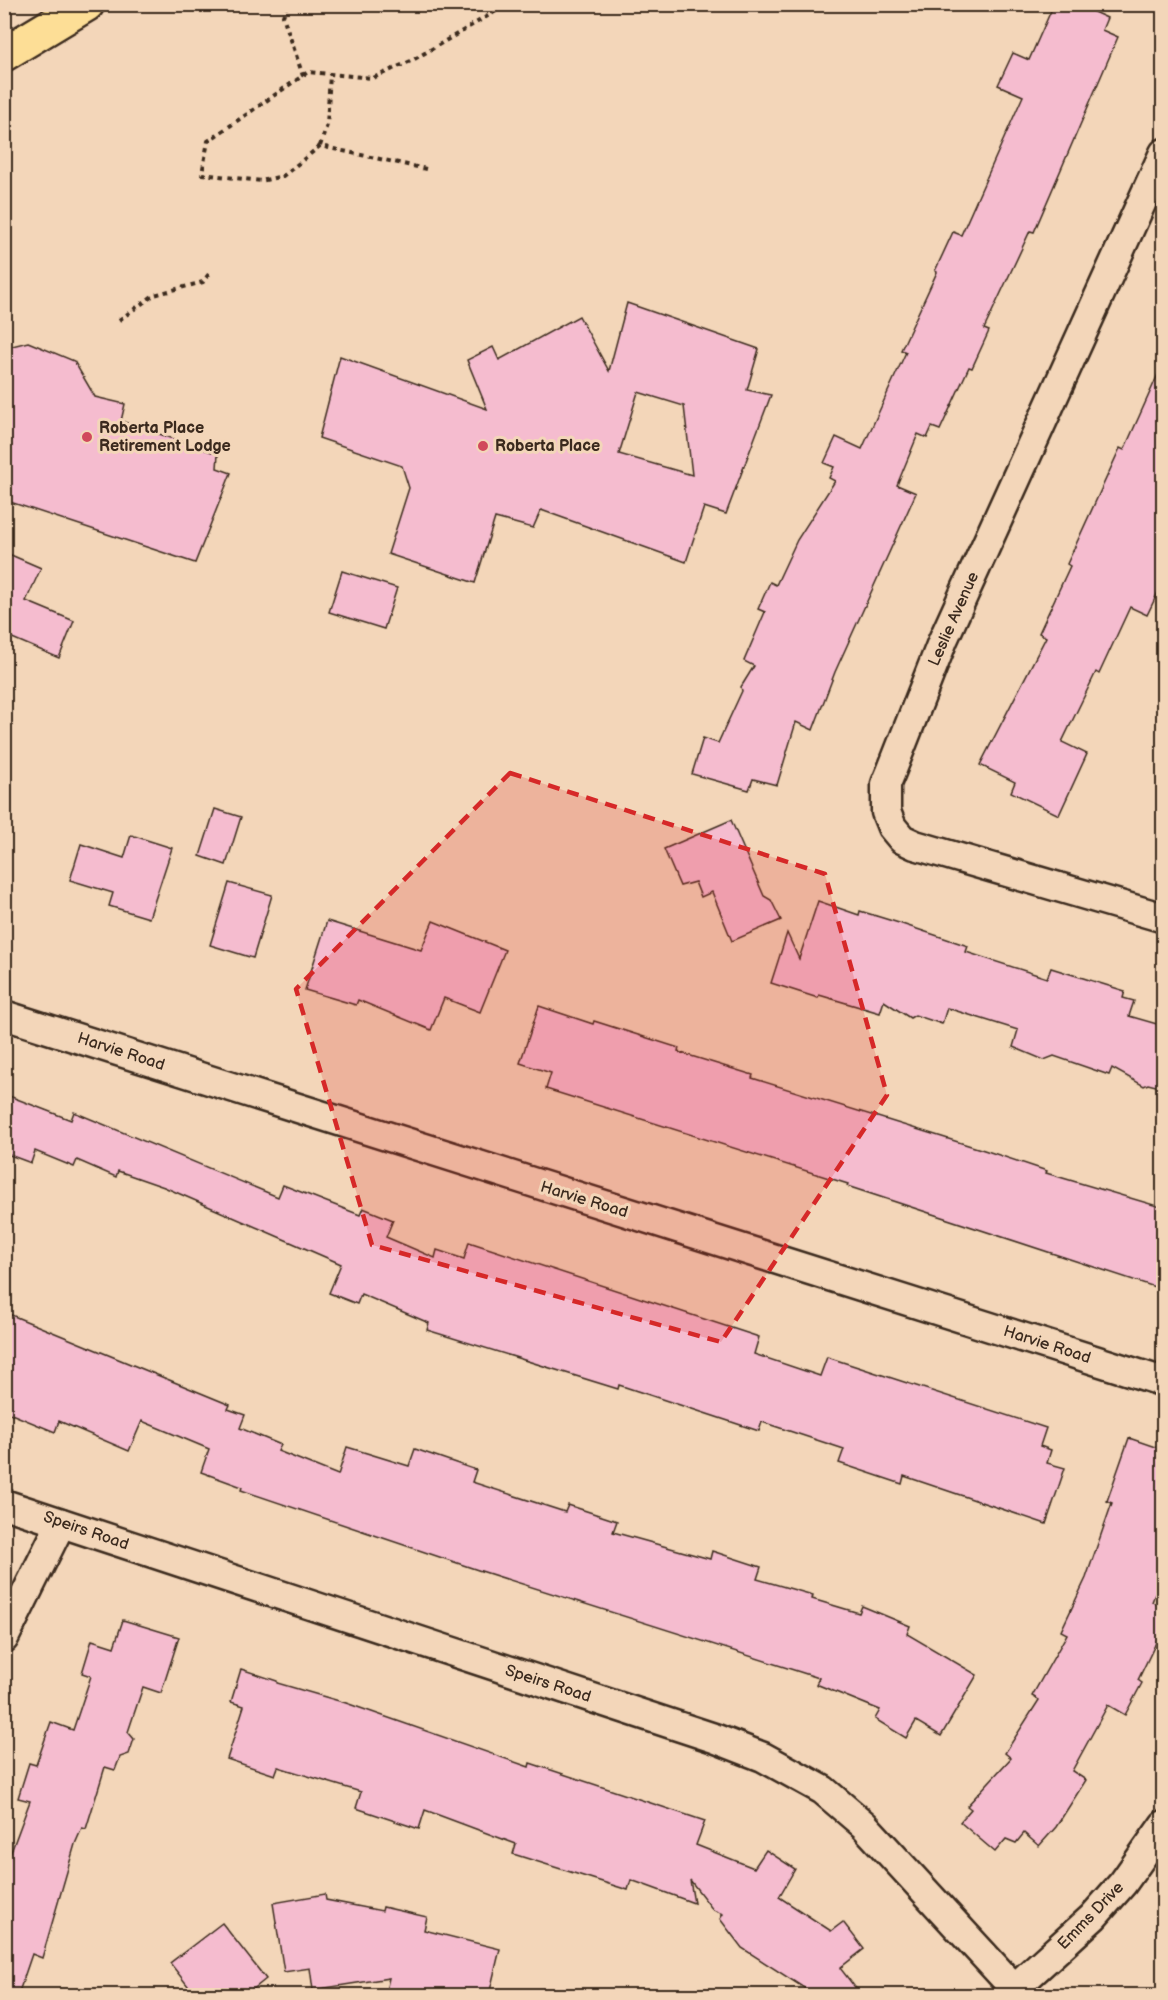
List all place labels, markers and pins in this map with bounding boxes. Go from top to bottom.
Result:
place label: Roberta Place Retirement Lodge [99,419,231,456]
marker: Roberta Place Retirement Lodge [80,430,94,444]
place label: Roberta Place [495,437,600,456]
marker: Roberta Place [476,439,490,453]

